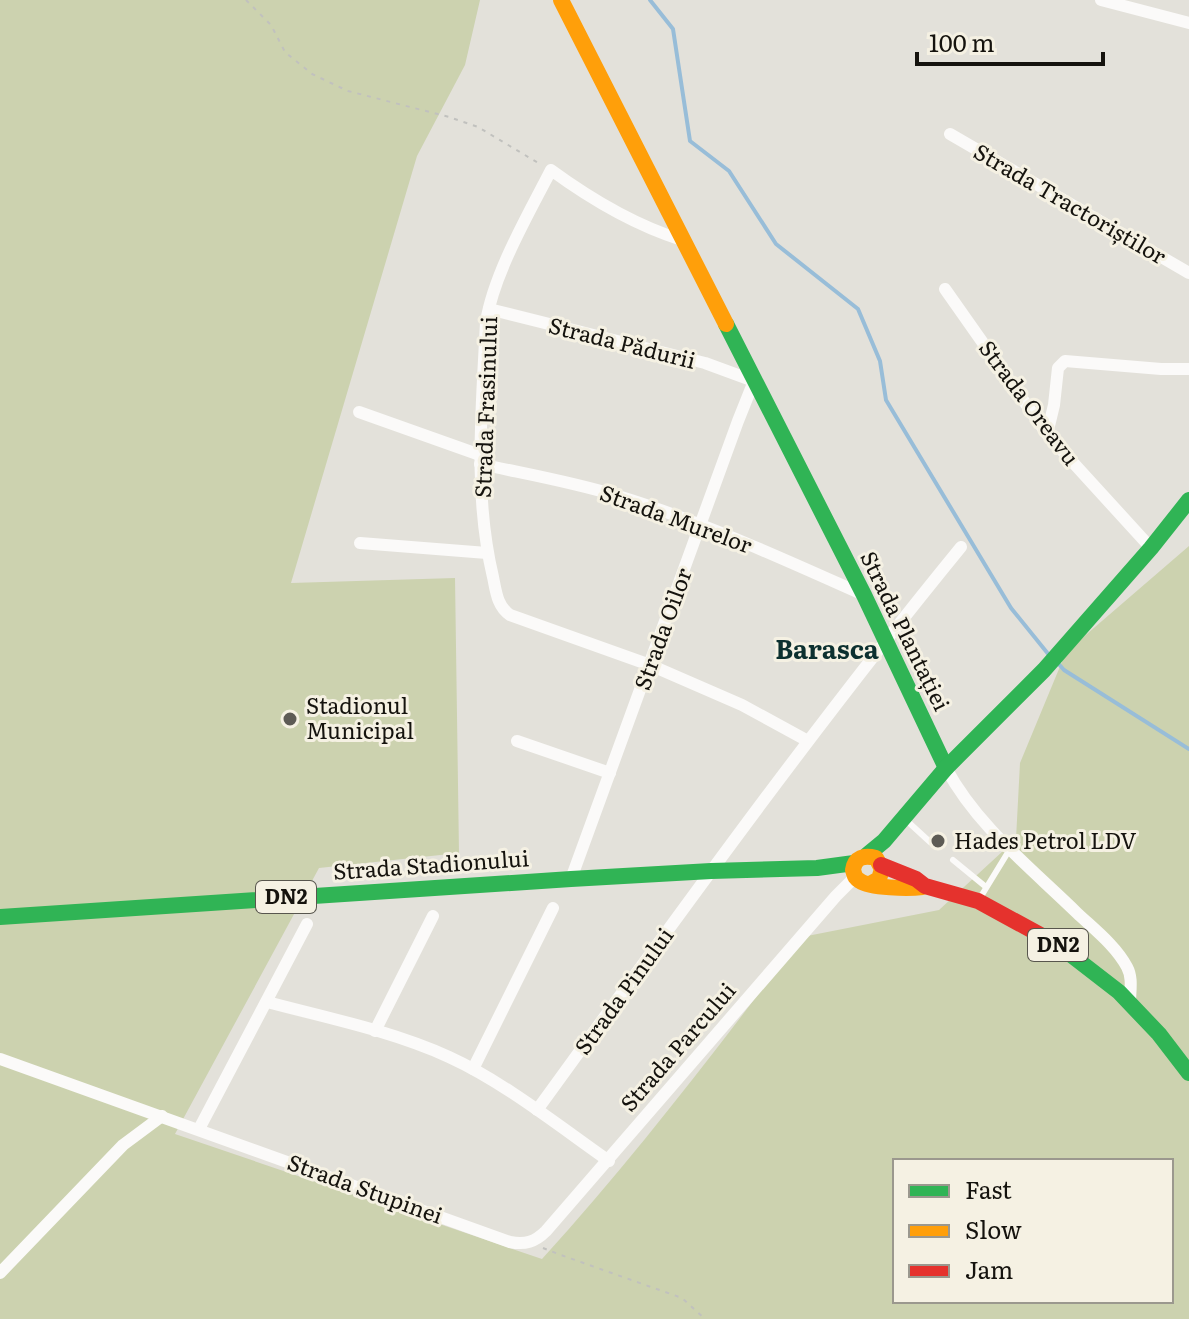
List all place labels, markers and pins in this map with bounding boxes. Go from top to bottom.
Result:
place label: Stadionul Municipal [306,688,414,746]
marker: Stadionul Municipal [281,710,299,728]
place label: Hades Petrol LDV [954,823,1136,856]
marker: Hades Petrol LDV [929,832,947,850]

